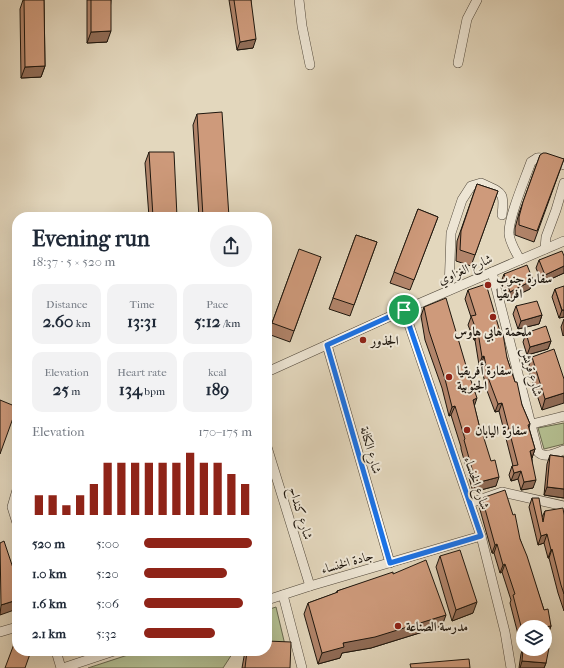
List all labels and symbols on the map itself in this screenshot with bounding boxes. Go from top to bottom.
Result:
street label: شارع الغزاوي [436,251,496,291]
place label: سفارة جنوب افريقيا [496,271,552,302]
marker: سفارة جنوب افريقيا [483,280,493,290]
pin [387,293,421,327]
marker: ملحمة هابي هاوس [488,312,498,322]
place label: ملحمة هابي هاوس [454,324,532,343]
place label: الجذور [369,333,399,349]
marker: الجذور [358,335,368,345]
street label: شارع قريش [514,346,546,399]
place label: سفارة أفريقيا الجنوبية [457,362,512,394]
marker: سفارة أفريقيا الجنوبية [444,372,454,382]
place label: سفارة اليابان [475,423,527,439]
street label: شارع الكنانة [353,425,385,476]
marker: سفارة اليابان [462,425,472,435]
street label: شارع الخنساء [457,455,493,513]
street label: شارع كنداح [282,485,316,542]
street label: جادة الخنساء [319,547,375,577]
place label: مدرسة الصناعة [406,619,468,635]
marker: مدرسة الصناعة [393,621,403,631]

